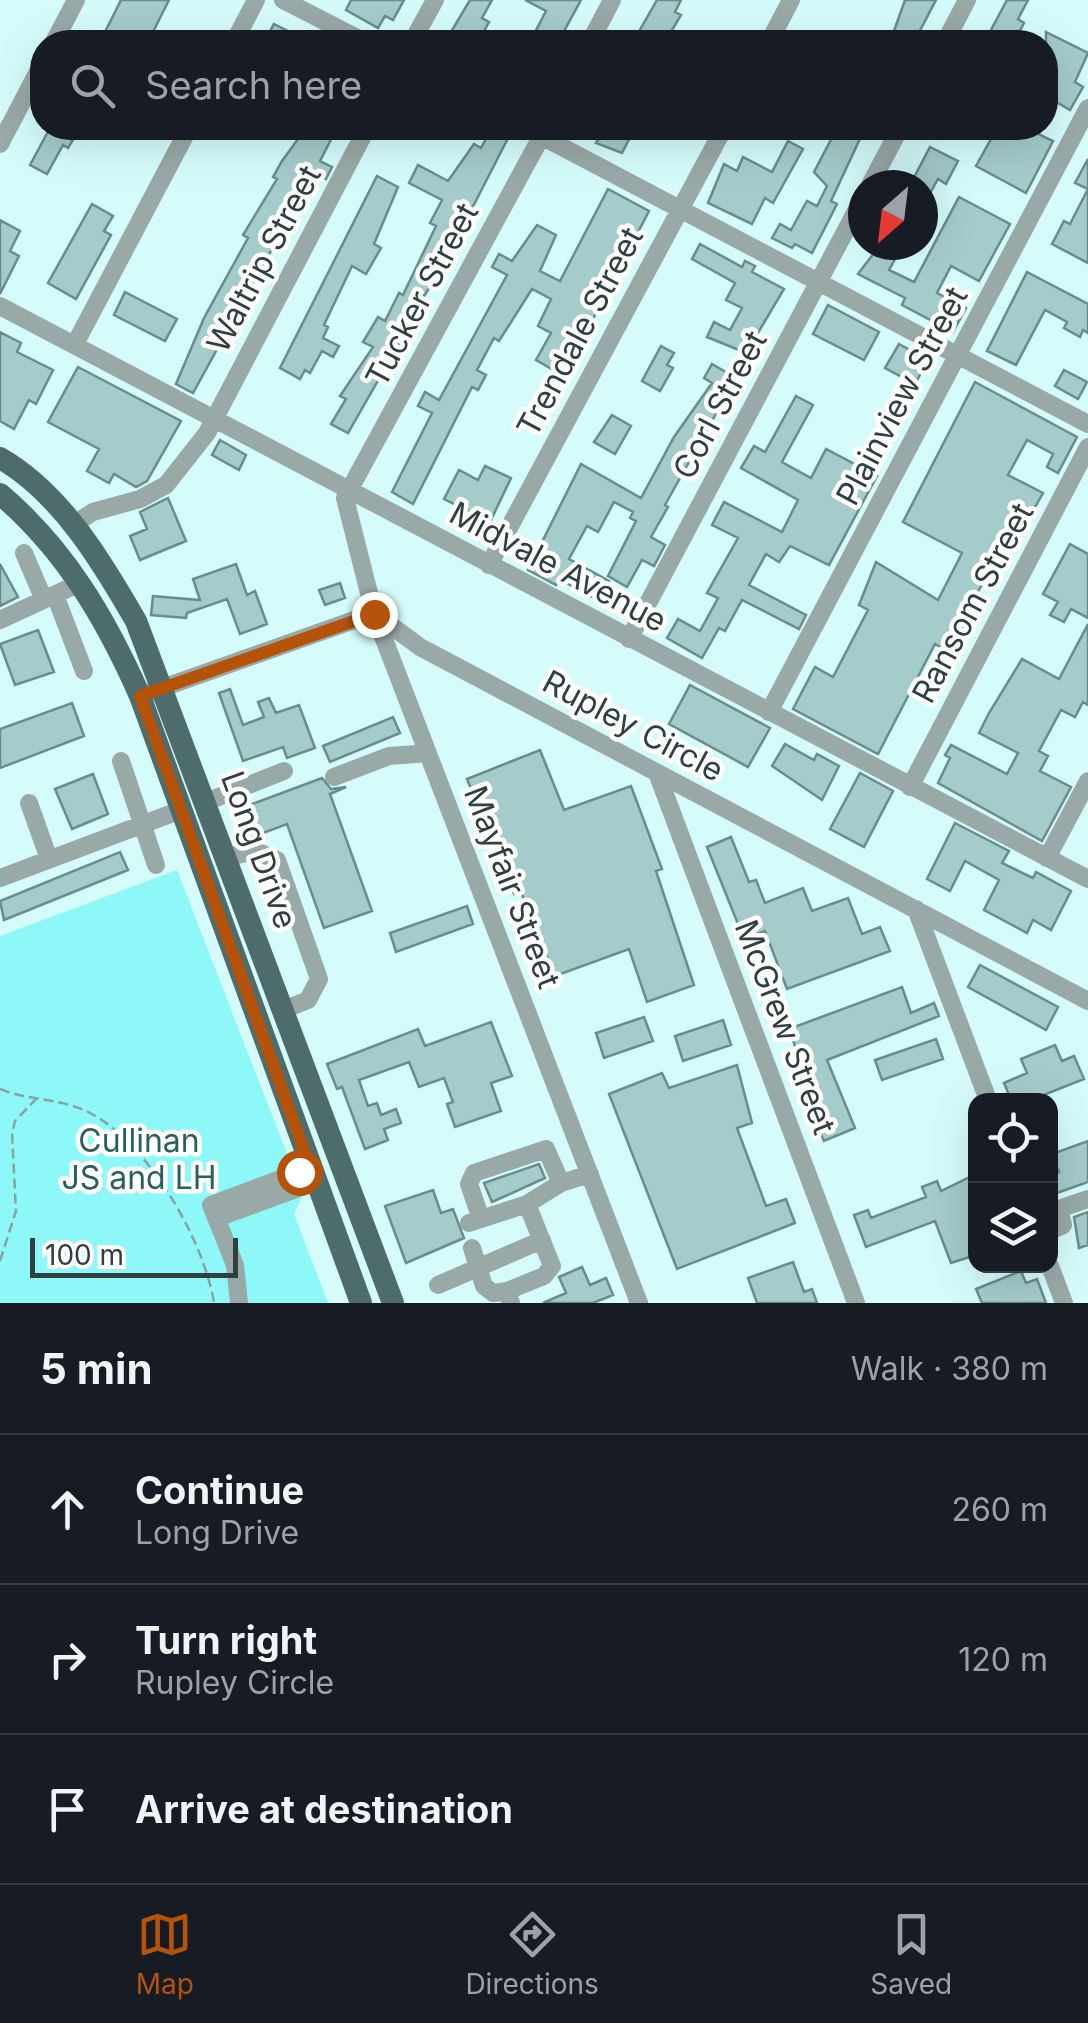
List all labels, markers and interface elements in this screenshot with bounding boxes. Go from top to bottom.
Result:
search box [30,30,1058,140]
icon: search [65,58,120,113]
text: Search here [145,62,362,108]
street label: Waltrip Street [198,159,329,359]
north arrow [848,170,938,260]
street label: Tucker Street [357,196,486,393]
street label: Trendale Street [508,221,651,443]
street label: Plainview Street [828,280,975,512]
street label: Corl Street [664,324,775,486]
street label: Midvale Avenue [443,493,673,640]
street label: Ransom Street [904,496,1042,709]
route end [352,592,398,638]
street label: Rupley Circle [536,662,730,790]
street label: Long Drive [213,766,306,934]
street label: Mayfair Street [456,780,569,993]
street label: McGrew Street [727,914,844,1139]
map controls [968,1093,1058,1273]
button: locate [968,1093,1058,1183]
park label: Cullinan JS and LH [61,1121,217,1197]
route start [277,1150,323,1196]
button: layers [968,1183,1058,1273]
scale bar [30,1233,238,1278]
text: 100 m [45,1238,124,1272]
text: 5 min [40,1343,153,1394]
text: Walk · 380 m [851,1349,1048,1388]
text: Continue [135,1467,304,1513]
icon: ahead [40,1482,95,1537]
text: 260 m [951,1490,1048,1529]
text: Long Drive [135,1513,299,1552]
text: Turn right [135,1617,317,1663]
icon: right [40,1632,95,1687]
text: 120 m [958,1640,1048,1679]
text: Rupley Circle [135,1663,334,1702]
icon: arrive [40,1782,95,1837]
text: Arrive at destination [135,1786,513,1832]
tab: Map [136,1907,194,2001]
tab: Directions [465,1907,599,2001]
tab: Saved [870,1907,952,2001]

